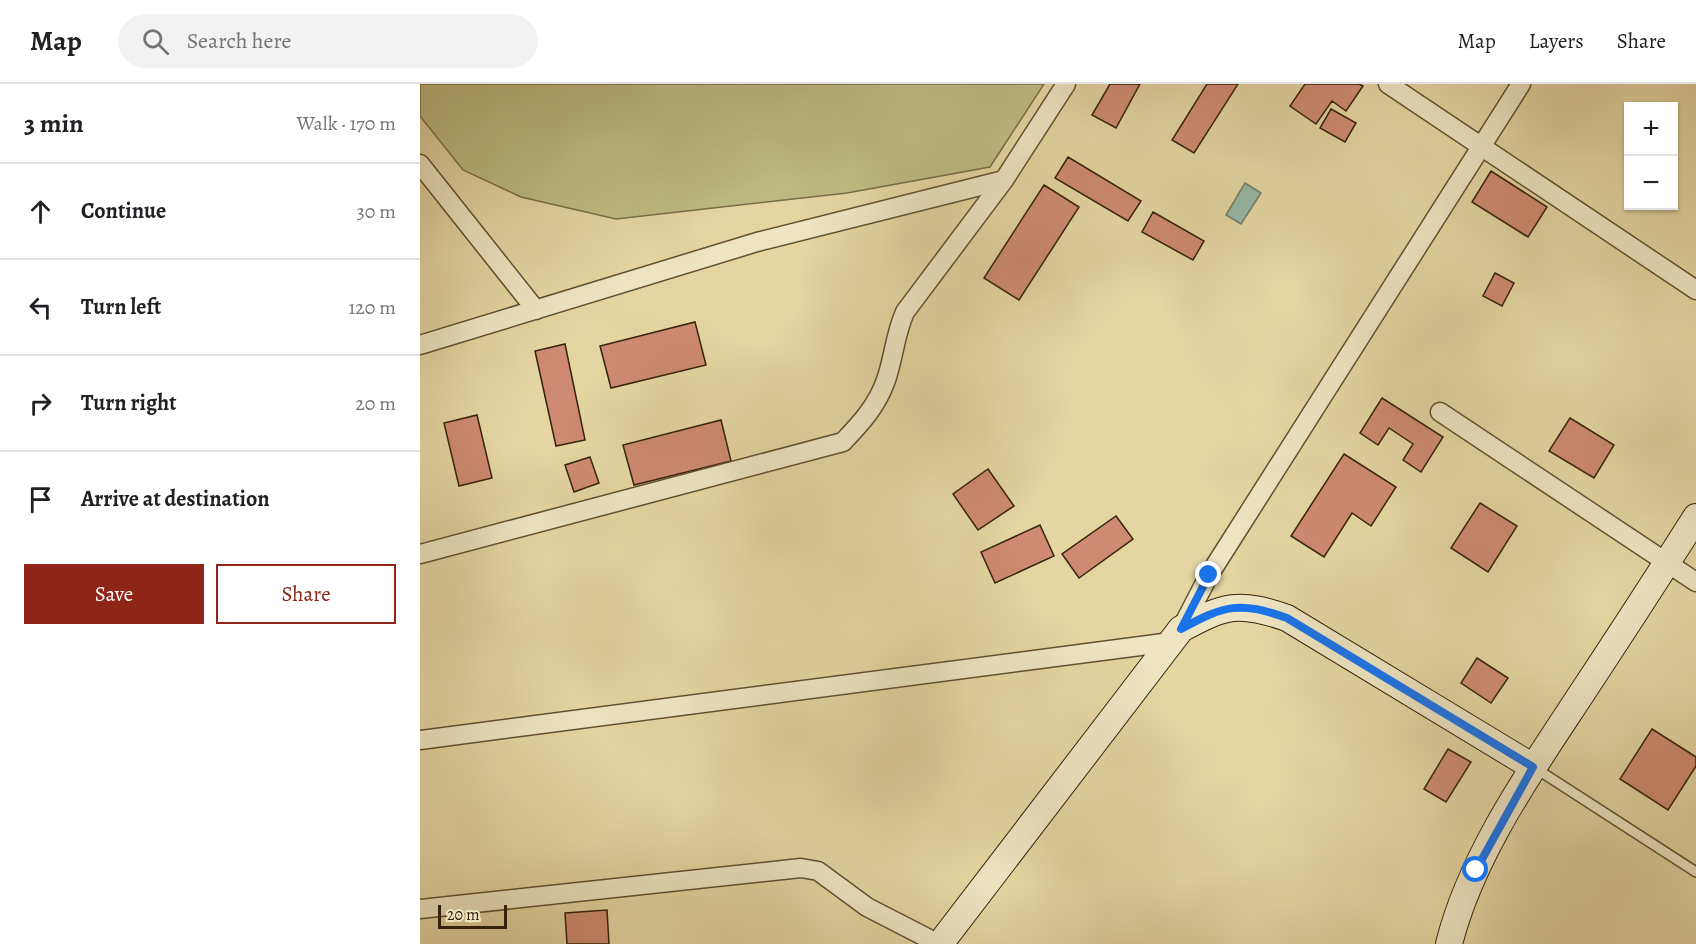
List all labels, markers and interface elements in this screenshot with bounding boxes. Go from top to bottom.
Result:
search box [118,14,538,68]
text: Map [30,22,82,60]
icon: search [139,25,172,58]
text: Search here [187,26,291,56]
text: Map [1457,27,1496,55]
text: Layers [1529,27,1584,55]
text: Share [1617,27,1666,55]
map controls [1624,102,1678,210]
button: + [1624,102,1678,156]
text: 3 min [24,106,84,141]
text: Walk · 170 m [296,110,396,137]
button: − [1624,156,1678,210]
icon: ahead [24,195,57,228]
text: Continue [81,196,166,226]
text: 30 m [356,198,396,225]
icon: left [24,291,57,324]
text: Turn left [81,292,161,322]
text: 120 m [348,294,396,321]
icon: right [24,387,57,420]
text: Turn right [81,388,177,418]
text: 20 m [355,390,396,417]
icon: arrive [24,483,57,516]
text: Arrive at destination [81,484,270,514]
route end [1195,561,1221,587]
button: Save [24,564,204,624]
button: Share [216,564,396,624]
route start [1462,856,1488,882]
scale bar [438,902,507,930]
text: 20 m [447,904,480,926]

